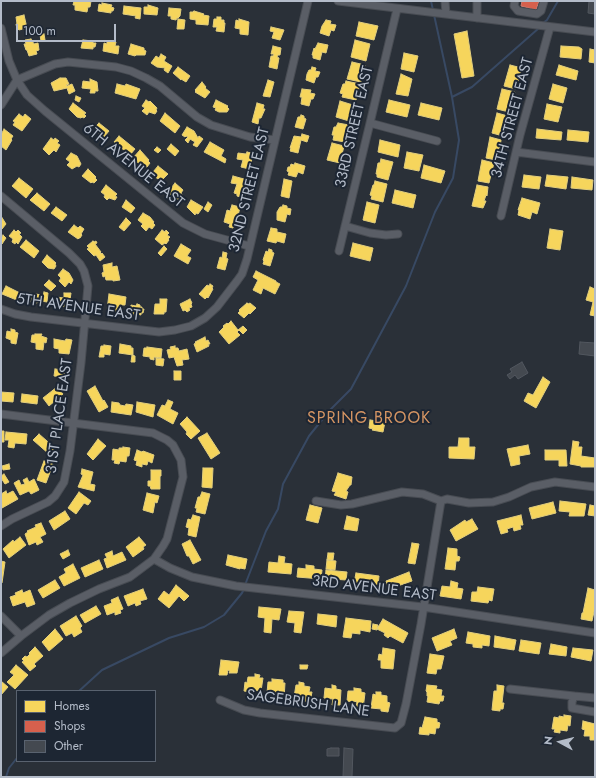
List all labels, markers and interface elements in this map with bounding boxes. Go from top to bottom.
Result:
scale bar [18,16,118,42]
text: 100 m [23,22,56,40]
street label: 34TH STREET EAST [488,56,538,180]
street label: 33RD STREET EAST [332,64,378,190]
street label: 6TH AVENUE EAST [79,120,187,212]
street label: 32ND STREET EAST [226,126,274,254]
street label: 5TH AVENUE EAST [15,290,141,326]
street label: 31ST PLACE EAST [43,357,77,475]
district label: SPRING BROOK [307,409,431,429]
street label: 3RD AVENUE EAST [311,572,437,606]
street label: SAGEBRUSH LANE [245,686,371,722]
legend [16,690,156,762]
text: Homes [54,697,90,715]
text: Shops [54,717,85,735]
north arrow [540,722,580,762]
text: N [540,735,557,746]
text: Other [54,737,83,755]

